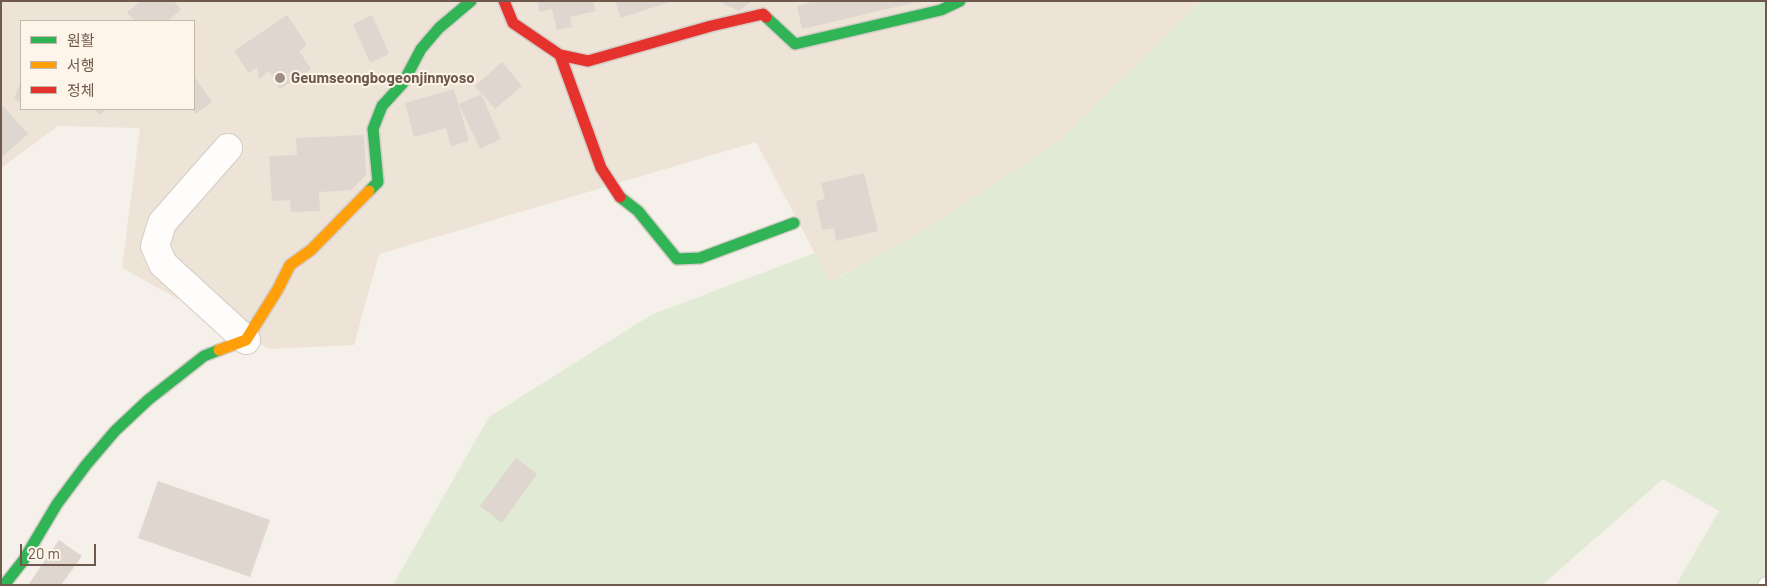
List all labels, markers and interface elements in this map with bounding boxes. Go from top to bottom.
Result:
legend [20,20,195,110]
text: 원활 [67,31,95,49]
text: 서행 [67,56,95,74]
place label: Geumseongbogeonjinnyoso [291,69,475,87]
marker: Geumseongbogeonjinnyoso [273,71,287,85]
text: 정체 [67,81,95,99]
scale bar [22,534,99,566]
text: 20 m [28,544,60,562]

